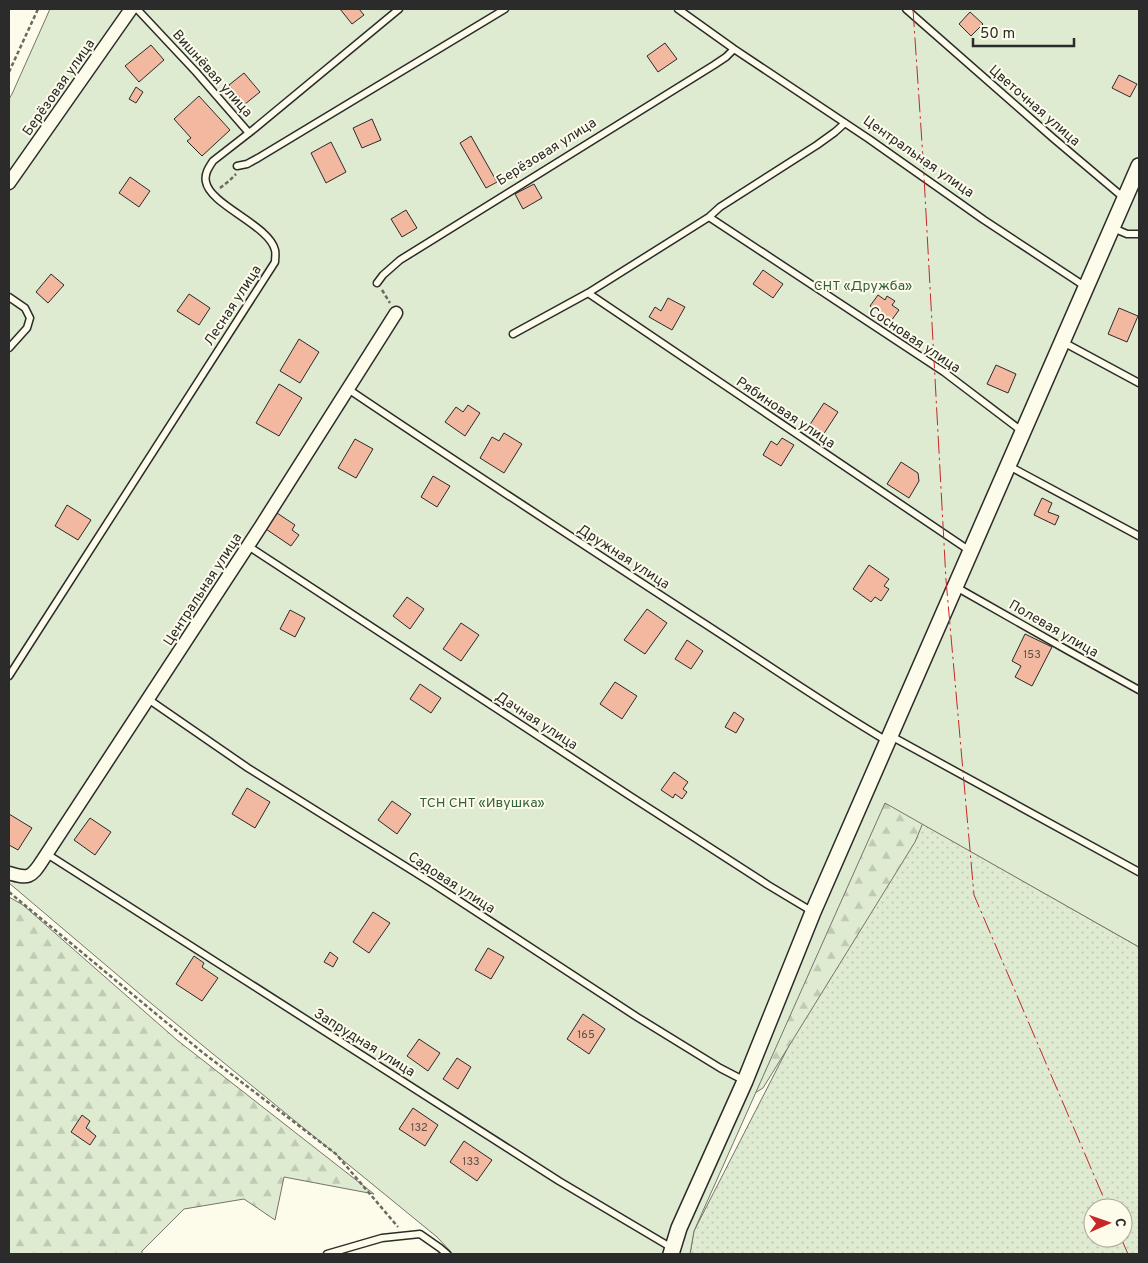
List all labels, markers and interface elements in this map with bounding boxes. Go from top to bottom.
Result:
scale bar [973,15,1074,47]
text: 50 m [980,25,1015,44]
street label: Вишнёвая улица [168,27,256,121]
street label: Берёзовая улица [19,36,99,140]
street label: Цветочная улица [985,62,1083,150]
street label: Центральная улица [859,113,977,202]
street label: Берёзовая улица [494,115,600,190]
street label: Лесная улица [201,262,266,349]
park label: СНТ «Дружба» [814,278,912,295]
street label: Сосновая улица [865,303,963,377]
street label: Рябиновая улица [732,374,838,453]
street label: Дружная улица [574,521,673,593]
street label: Центральная улица [160,530,246,650]
street label: Полевая улица [1005,597,1101,662]
house number: 153 [1023,648,1041,662]
street label: Дачная улица [492,688,581,754]
park label: ТСН СНТ «Ивушка» [419,795,545,812]
street label: Садовая улица [404,849,498,918]
street label: Запрудная улица [310,1005,418,1081]
house number: 165 [577,1028,595,1042]
house number: 132 [410,1121,428,1135]
house number: 133 [462,1155,480,1169]
north arrow [1083,1198,1133,1248]
text: С [1111,1218,1128,1227]

